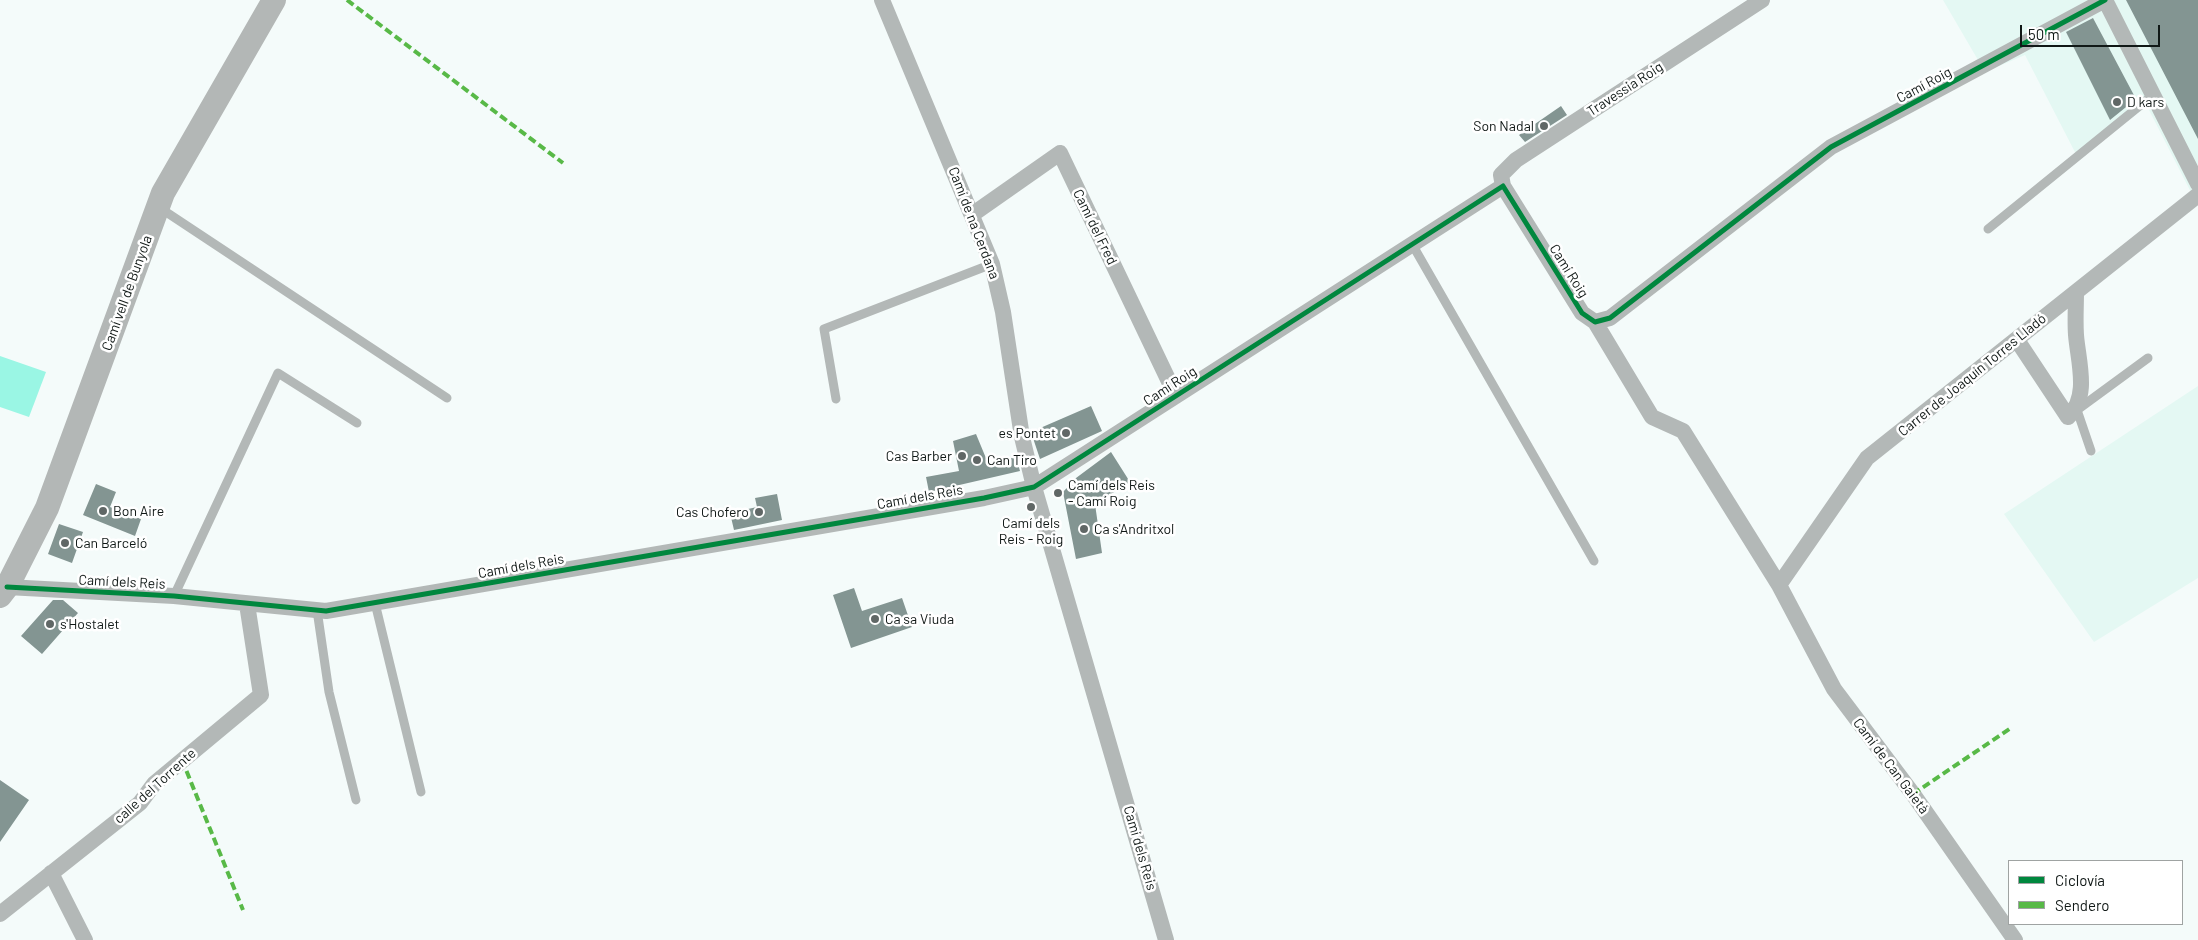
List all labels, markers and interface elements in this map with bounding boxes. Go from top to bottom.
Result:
scale bar [2023,15,2163,47]
text: 50 m [2028,25,2060,43]
street label: Travessia Roig [1584,58,1666,120]
street label: Camí Roig [1894,63,1954,107]
place label: D kars [2127,94,2164,110]
marker: D kars [2111,96,2123,108]
place label: Son Nadal [1473,118,1534,134]
marker: Son Nadal [1538,120,1550,132]
street label: Camí de na Cerdana [945,165,1003,281]
street label: Camí del Fred [1069,186,1121,268]
street label: Camí vell de Bunyola [98,233,156,353]
street label: Camí Roig [1546,241,1592,301]
street label: Carrer de Joaquín Torres Lladó [1895,310,2049,440]
street label: Camí Roig [1140,363,1200,409]
place label: es Pontet [999,425,1056,441]
marker: es Pontet [1060,427,1072,439]
place label: Cas Barber [886,448,952,464]
marker: Cas Barber [956,450,968,462]
place label: Can Tiro [987,452,1037,468]
marker: Can Tiro [971,454,983,466]
place label: Camí dels Reis - Camí Roig [1068,477,1155,510]
street label: Camí dels Reis [876,481,964,513]
marker: Camí dels Reis - Camí Roig [1052,487,1064,499]
marker: Camí dels Reis - Roig [1025,501,1037,513]
place label: Bon Aire [113,503,164,519]
place label: Cas Chofero [676,504,749,520]
marker: Bon Aire [97,505,109,517]
marker: Cas Chofero [753,506,765,518]
place label: Camí dels Reis - Roig [999,515,1063,548]
place label: Ca s'Andritxol [1094,521,1174,537]
marker: Ca s'Andritxol [1078,523,1090,535]
place label: Can Barceló [75,535,147,551]
marker: Can Barceló [59,537,71,549]
street label: Camí dels Reis [477,550,565,582]
street label: Camí dels Reis [78,571,166,593]
place label: Ca sa Viuda [885,611,954,627]
marker: Ca sa Viuda [869,613,881,625]
place label: s'Hostalet [60,616,120,632]
marker: s'Hostalet [44,618,56,630]
street label: Camí de Can Gaietà [1850,715,1932,817]
street label: calle del Torrente [111,745,199,827]
street label: Camí dels Reis [1120,804,1160,892]
legend [2008,860,2183,925]
text: Ciclovía [2055,871,2105,889]
text: Sendero [2055,896,2109,914]

